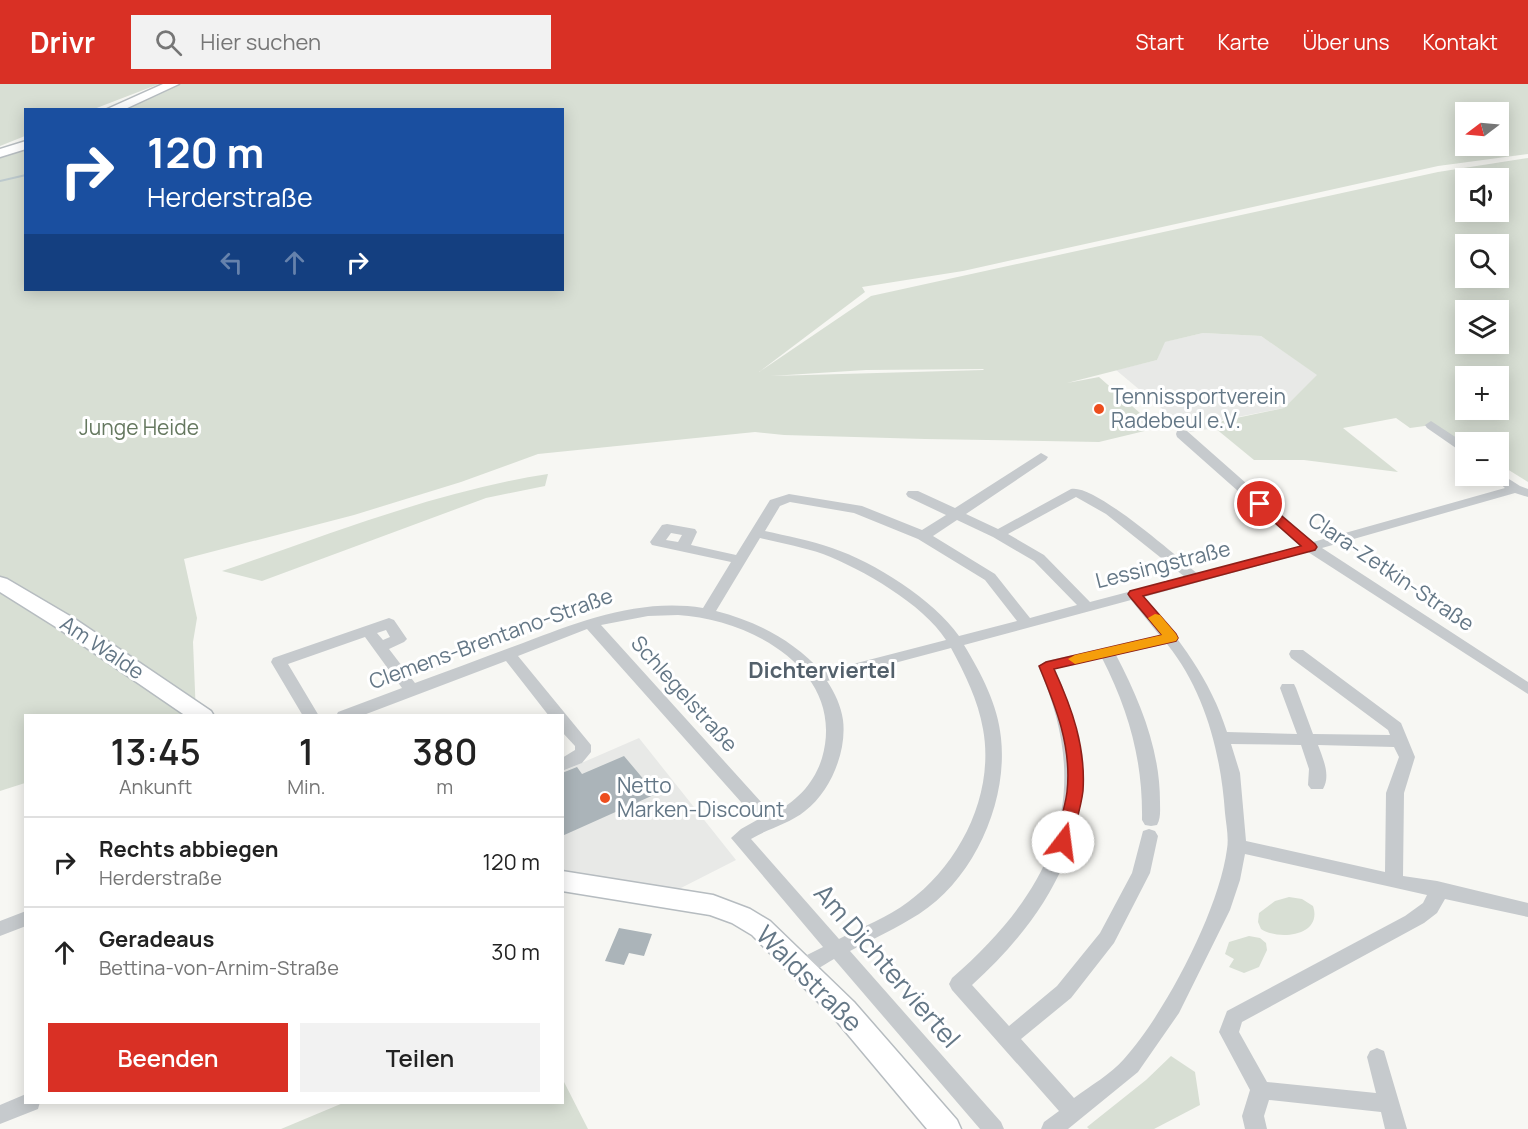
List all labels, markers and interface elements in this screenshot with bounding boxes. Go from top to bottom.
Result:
search box [131,15,551,69]
text: Drivr [30,23,95,61]
icon: search [152,26,185,59]
text: Hier suchen [200,27,321,57]
text: Start [1135,28,1184,56]
text: Karte [1217,28,1269,56]
text: Über uns [1302,28,1390,56]
text: Kontakt [1423,28,1498,56]
north arrow [1455,102,1509,156]
map controls [1455,102,1509,486]
text: 120 m [147,123,264,181]
icon: right [48,132,126,210]
button: sound [1455,168,1509,222]
text: Herderstraße [147,178,313,215]
button: search [1455,234,1509,288]
icon: left [215,246,248,279]
icon: ahead [278,246,311,279]
icon: right [341,246,374,279]
button: layers [1455,300,1509,354]
button: + [1455,366,1509,420]
place label: Tennissportverein Radebeul e.V. [1111,382,1286,434]
marker: Tennissportverein Radebeul e.V. [1092,402,1106,416]
park label: Junge Heide [79,413,199,441]
button: − [1455,432,1509,486]
pin [1234,478,1285,529]
icon: arrive [1243,487,1276,520]
street label: Clara-Zetkin-Straße [1303,505,1480,637]
street label: Lessingstraße [1092,534,1233,594]
street label: Clemens-Brentano-Straße [365,581,616,695]
street label: Am Walde [55,609,150,685]
street label: Schlegelstraße [625,629,744,757]
district label: Dichterviertel [748,655,896,685]
text: 13:45 [110,727,201,776]
text: 1 [299,727,314,776]
text: 380 [412,727,478,776]
place label: Netto Marken-Discount [617,771,784,823]
text: Ankunft [119,773,192,800]
text: Min. [287,773,326,800]
text: m [436,773,453,800]
marker: Netto Marken-Discount [598,791,612,805]
position arrow [1031,810,1095,874]
text: Rechts abbiegen [99,834,278,864]
icon: right [48,846,81,879]
text: 120 m [482,847,540,877]
text: Herderstraße [99,864,222,891]
street label: Am Dichterviertel [806,876,969,1055]
street label: Waldstraße [748,917,871,1040]
text: Geradeaus [99,924,214,954]
icon: ahead [48,936,81,969]
text: 30 m [491,937,540,967]
text: Bettina-von-Arnim-Straße [99,954,339,981]
button: Beenden [48,1023,288,1092]
button: Teilen [300,1023,540,1092]

